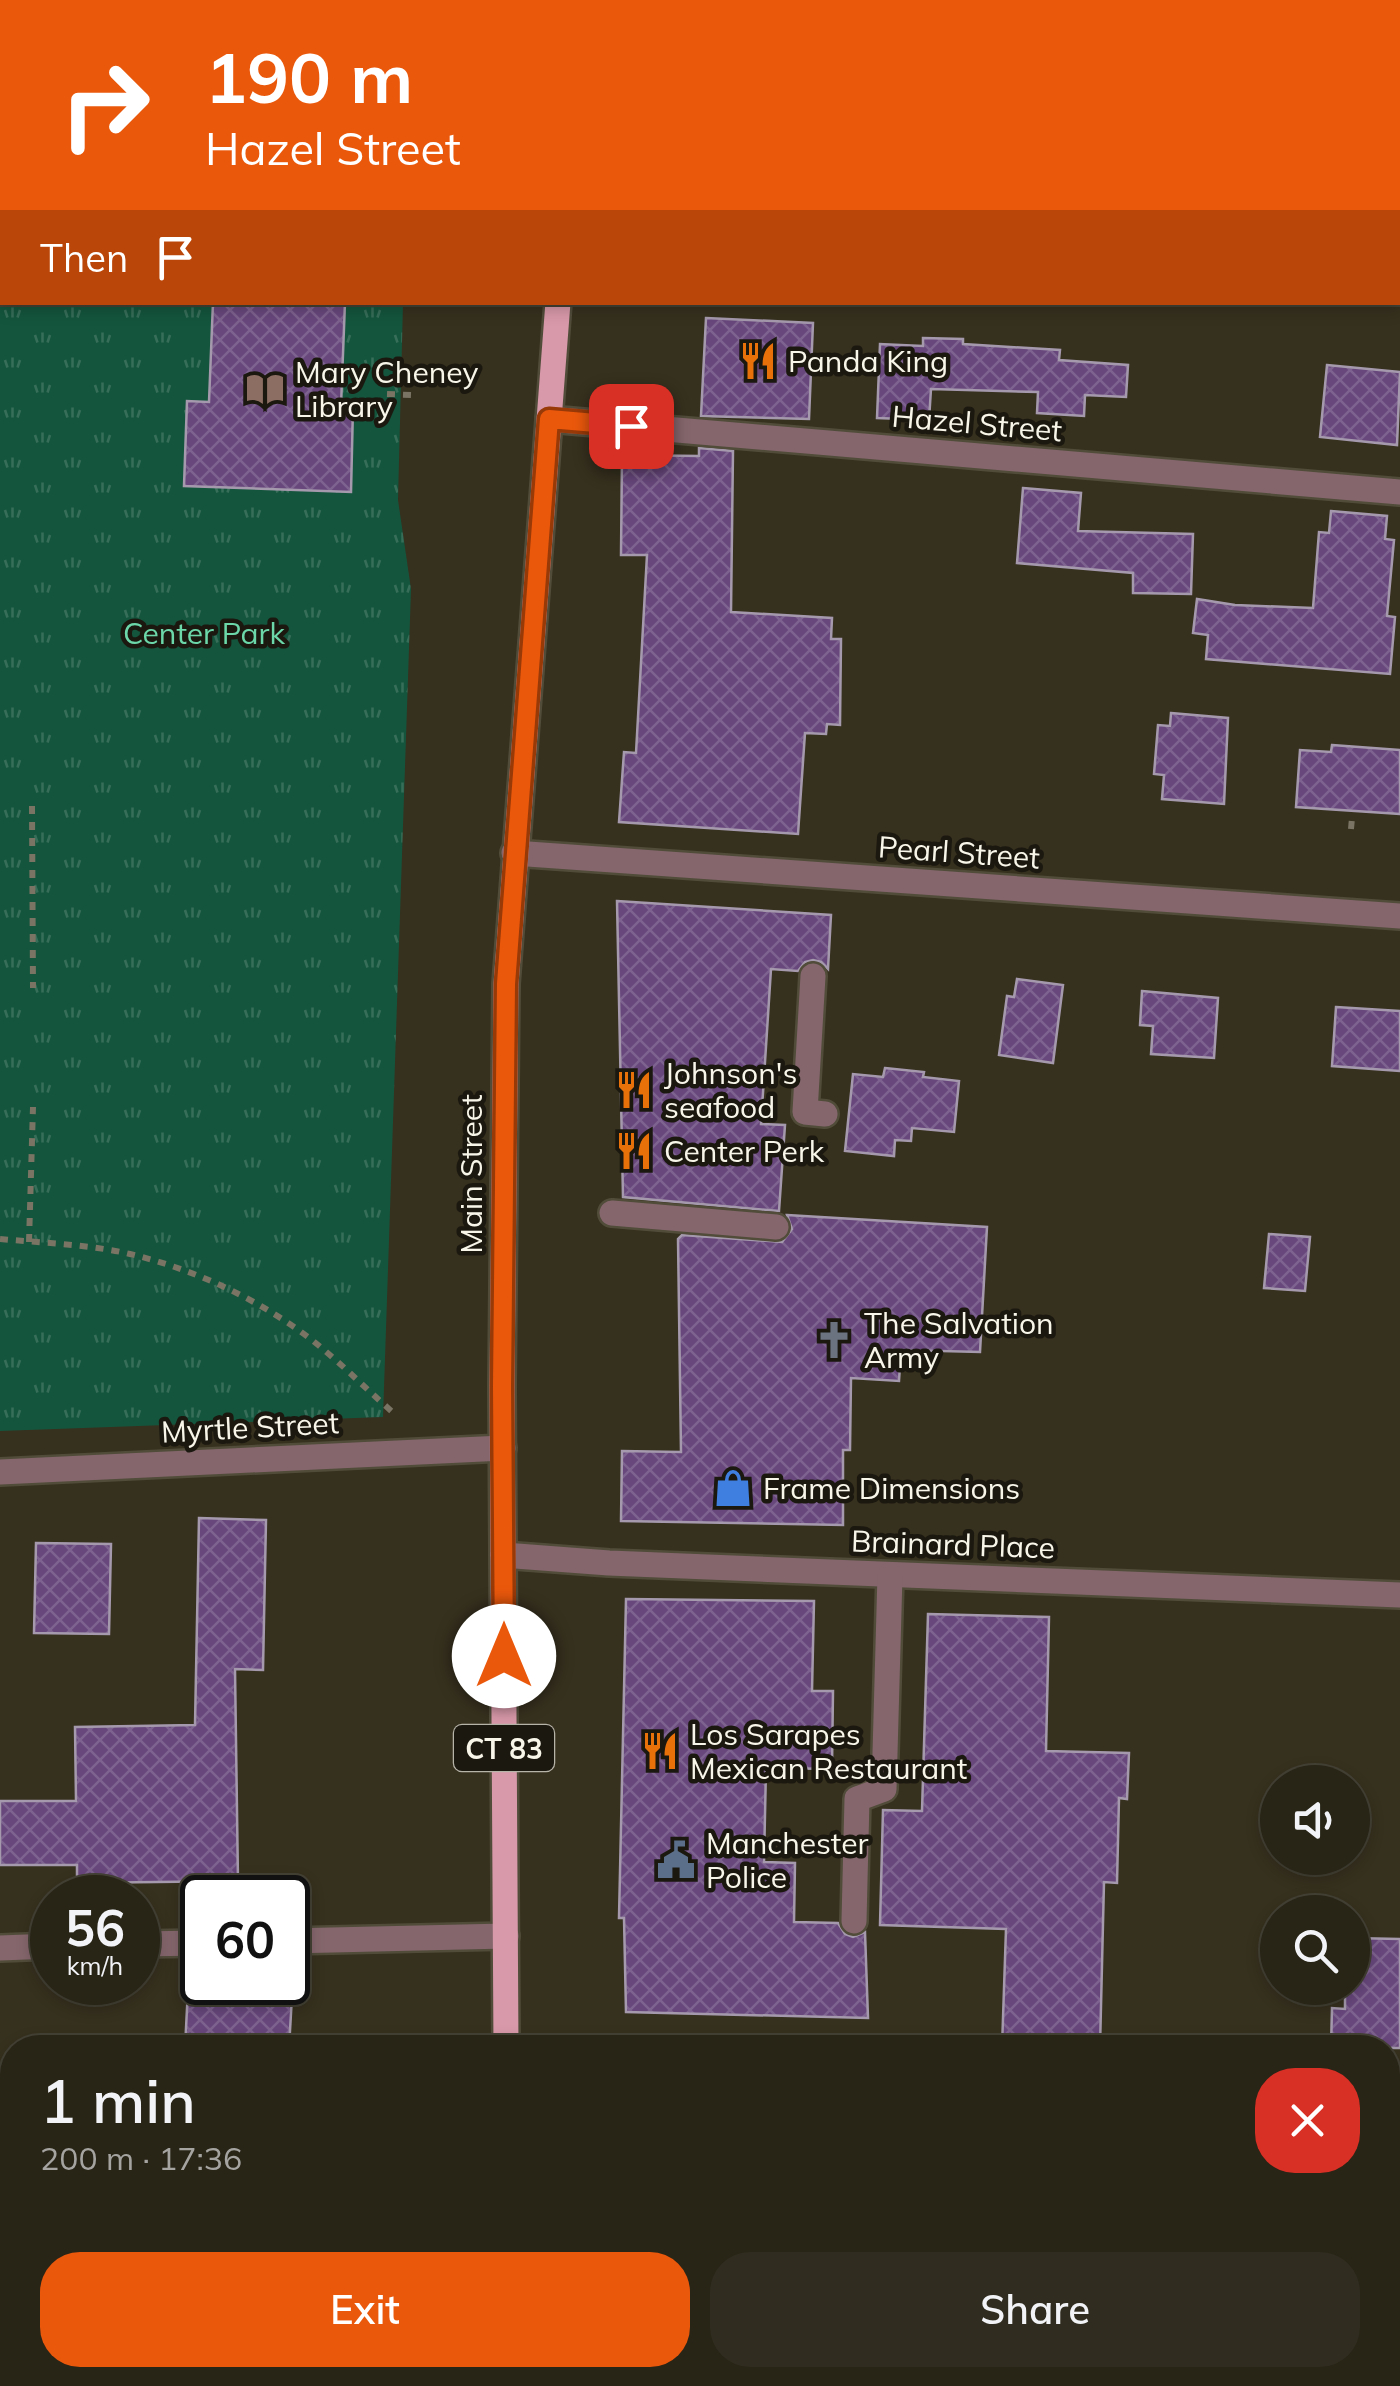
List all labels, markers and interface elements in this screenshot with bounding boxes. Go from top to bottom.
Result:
text: 190 m [205,33,413,121]
icon: right [40,40,170,170]
text: Hazel Street [205,120,461,176]
icon: arrive [148,230,203,285]
text: Then [40,234,128,282]
restaurant icon: Panda King [737,340,779,382]
place label: Panda King [788,342,948,380]
place label: Mary Cheney Library [295,353,478,425]
library icon: Mary Cheney Library [244,368,286,410]
pin [589,384,674,469]
street label: Hazel Street [890,397,1064,449]
icon: arrive [604,399,659,454]
park label: Center Park [123,614,285,652]
street label: Pearl Street [877,827,1041,877]
place label: Johnson's seafood [664,1054,797,1126]
restaurant icon: Johnson's seafood [613,1069,655,1111]
street label: Main Street [452,1094,490,1254]
restaurant icon: Center Perk [613,1130,655,1172]
place label: Center Perk [664,1132,825,1170]
place label: The Salvation Army [864,1304,1054,1376]
church icon: The Salvation Army [813,1319,855,1361]
street label: Myrtle Street [160,1403,340,1451]
shop icon: Frame Dimensions [712,1467,754,1509]
place label: Frame Dimensions [763,1469,1020,1507]
street label: Brainard Place [850,1521,1056,1567]
position arrow [452,1604,556,1708]
place label: Los Sarapes Mexican Restaurant [690,1715,967,1787]
road number: CT 83 [454,1725,554,1771]
restaurant icon: Los Sarapes Mexican Restaurant [639,1730,681,1772]
map controls [1260,1765,1370,2005]
button: sound [1260,1765,1370,1875]
place label: Manchester Police [706,1824,868,1896]
public building icon: Manchester Police [655,1839,697,1881]
speed limit sign: 60 [180,1875,310,2005]
button: search [1260,1895,1370,2005]
text: 56 [65,1896,125,1959]
text: km/h [67,1950,123,1981]
text: 1 min [40,2063,196,2138]
button: close [1255,2068,1360,2173]
text: 200 m · 17:36 [40,2138,242,2178]
button: Exit [40,2252,690,2367]
button: Share [710,2252,1360,2367]

